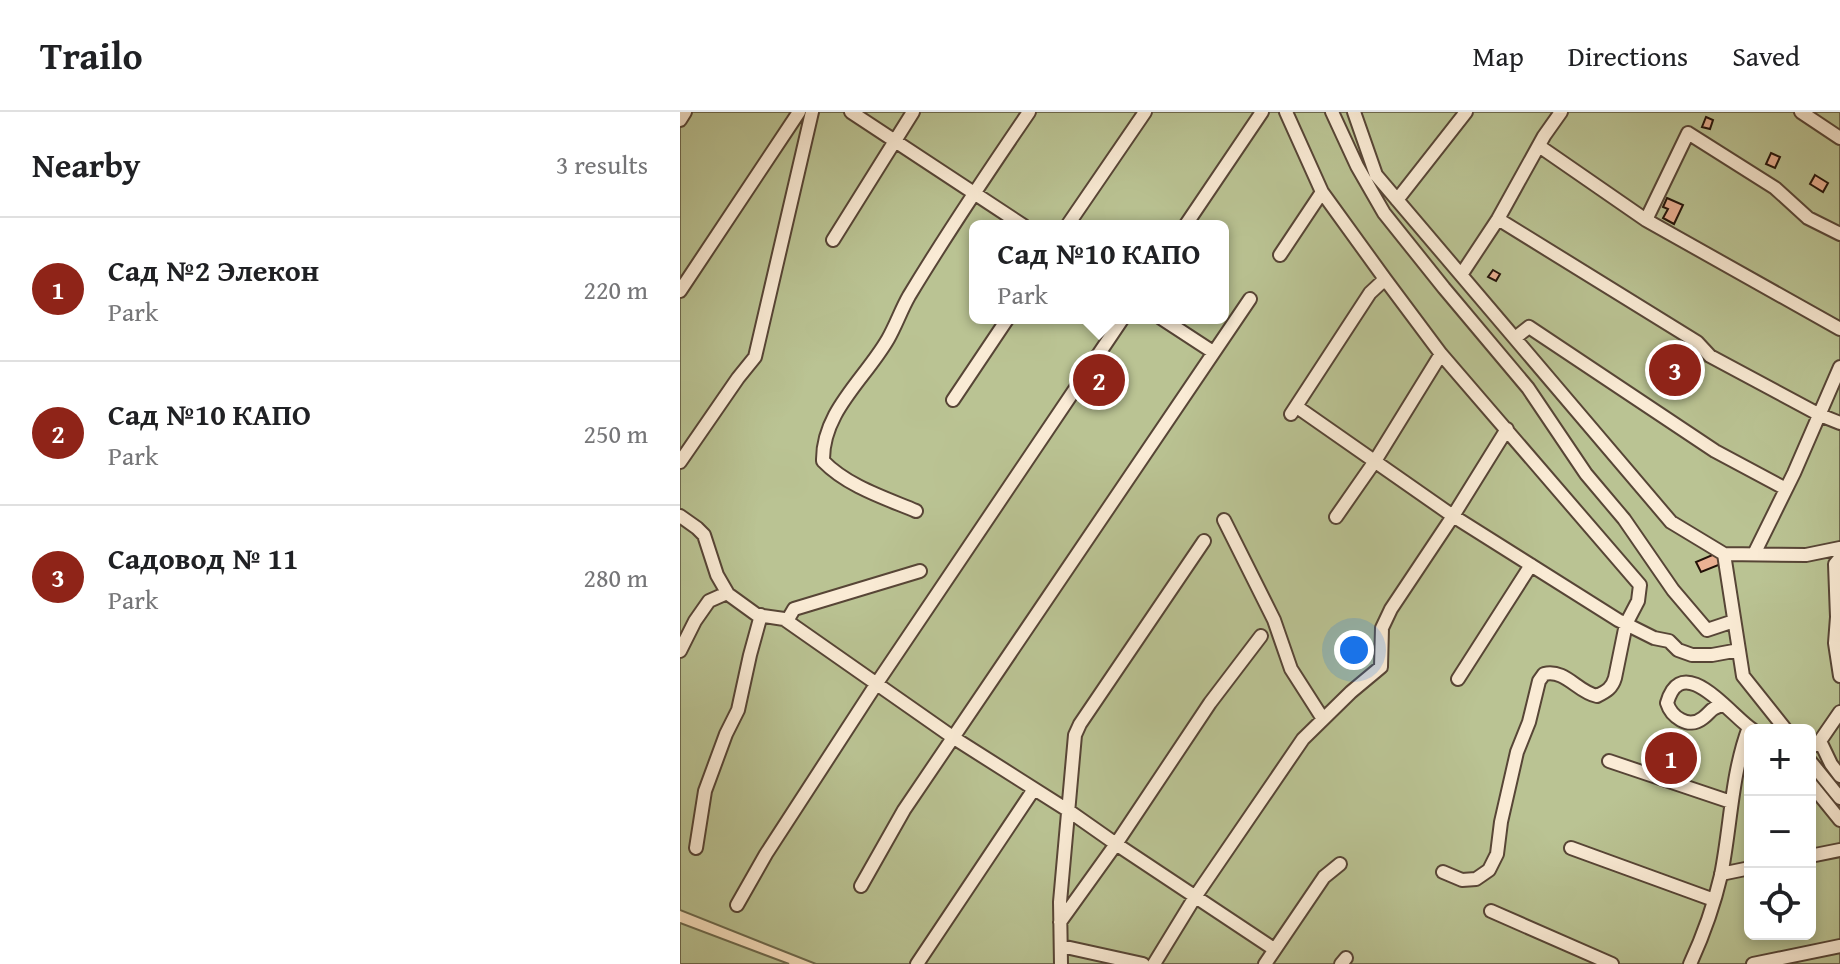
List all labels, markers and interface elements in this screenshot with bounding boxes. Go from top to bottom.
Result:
text: Trailo [40,27,143,83]
text: Map [1472,35,1524,76]
text: Directions [1568,35,1688,76]
text: Saved [1732,35,1800,76]
text: Nearby [32,140,141,189]
text: 3 results [556,145,648,184]
popup [969,220,1229,324]
text: Сад №10 КАПО [998,231,1200,275]
text: Сад №2 Элекон [108,248,319,292]
text: 1 [51,270,65,309]
text: 220 m [583,270,648,309]
text: Park [998,275,1048,314]
text: Park [108,292,158,331]
pin: 3 [1649,340,1701,400]
pin: 2 [1073,350,1125,410]
text: Сад №10 КАПО [108,392,311,436]
text: 2 [51,414,65,453]
text: 250 m [583,414,648,453]
text: Park [108,436,158,475]
text: Садовод № 11 [108,536,299,580]
text: 3 [51,558,65,597]
text: 280 m [583,558,648,597]
text: Park [108,580,158,619]
your location [1334,630,1374,670]
map controls [1744,724,1816,940]
button: + [1744,724,1816,796]
pin: 1 [1645,728,1697,788]
button: − [1744,796,1816,868]
button: locate [1744,868,1816,940]

